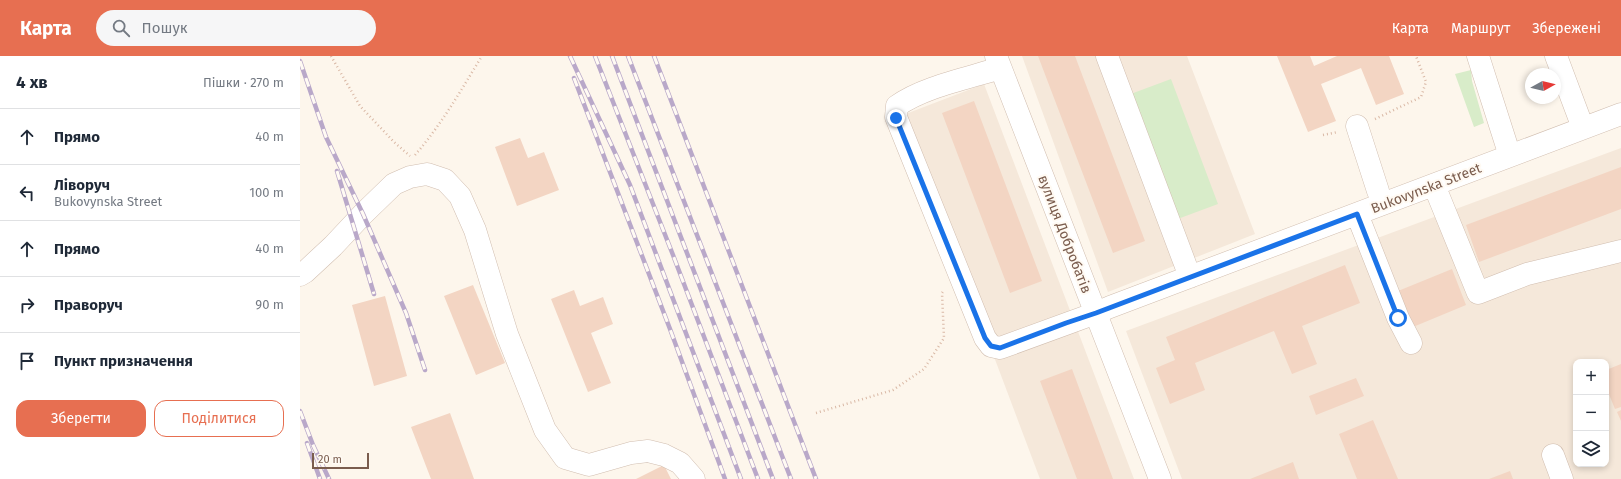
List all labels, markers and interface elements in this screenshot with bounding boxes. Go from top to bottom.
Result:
search box [96,10,376,46]
text: Карта [20,17,72,40]
icon: search [110,17,132,39]
text: Пошук [142,19,188,37]
text: Карта [1392,20,1429,37]
text: Маршрут [1451,20,1510,37]
text: Збережені [1532,20,1601,37]
north arrow [1525,68,1561,104]
text: 4 хв [16,72,48,93]
text: Пішки · 270 m [203,75,284,90]
route end [887,109,905,127]
icon: ahead [16,126,38,148]
text: Прямо [54,128,100,146]
text: 40 m [255,129,284,144]
street label: Bukovynska Street [1369,159,1485,217]
street label: вулиця Добробатів [1034,173,1095,296]
text: Ліворуч [54,176,110,194]
icon: left [16,182,38,204]
text: 100 m [249,185,284,200]
text: Bukovynska Street [54,194,162,209]
icon: ahead [16,238,38,260]
text: Прямо [54,240,100,258]
text: 40 m [255,241,284,256]
icon: right [16,294,38,316]
text: Праворуч [54,296,123,314]
text: 90 m [255,297,284,312]
route start [1389,309,1407,327]
icon: arrive [16,350,38,372]
text: Пункт призначення [54,352,193,370]
map controls [1573,359,1609,467]
button: + [1573,359,1609,395]
button: − [1573,395,1609,431]
button: Зберегти [16,400,146,437]
button: Поділитися [154,400,284,437]
button: layers [1573,431,1609,467]
scale bar [312,451,369,470]
text: 20 m [318,453,342,466]

